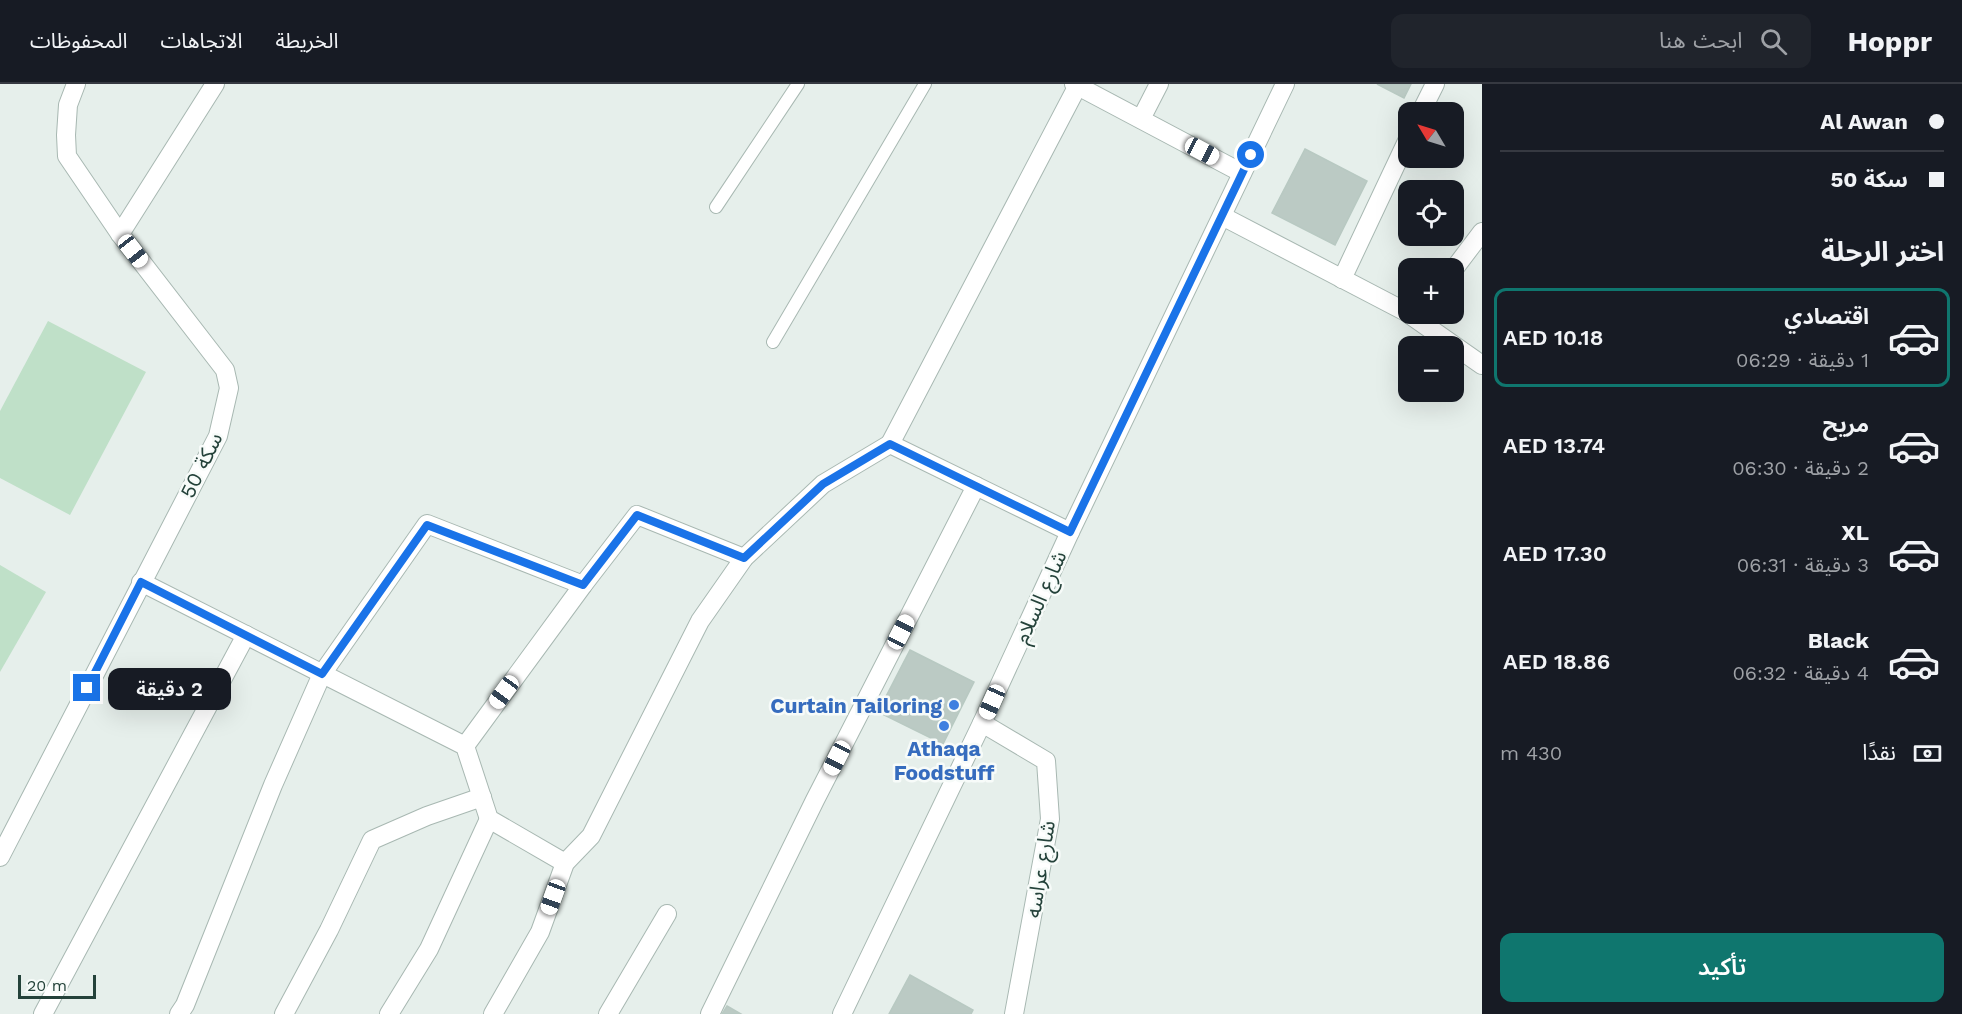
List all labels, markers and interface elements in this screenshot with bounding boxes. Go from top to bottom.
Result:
search box [1391,14,1811,68]
icon: search [1757,25,1790,58]
text: Hoppr [1847,25,1932,58]
text: المحفوظات [30,28,127,53]
text: الاتجاهات [160,28,242,53]
text: الخريطة [275,28,338,53]
text: ابحث هنا [1659,28,1742,53]
north arrow [1398,102,1464,168]
map controls [1398,102,1464,402]
text: Al Awan [1820,109,1908,134]
car [1182,135,1222,167]
route start [1237,141,1264,168]
text: سكة 50 [1830,167,1908,192]
button: locate [1398,180,1464,246]
car [115,231,151,271]
text: اختر الرحلة [1821,236,1944,268]
button: + [1398,258,1464,324]
text: اقتصادي [1784,304,1869,329]
icon: car [1887,311,1941,365]
text: AED 10.18 [1503,325,1603,350]
button: − [1398,336,1464,402]
text: 1 دقيقة · 06:29 [1736,348,1869,372]
text: مريح [1823,412,1869,437]
icon: car [1887,419,1941,473]
street label: سكة 50 [174,428,228,502]
text: AED 13.74 [1503,433,1605,458]
text: 2 دقيقة · 06:30 [1732,456,1869,480]
text: XL [1841,520,1869,545]
icon: car [1887,527,1941,581]
text: AED 17.30 [1503,541,1607,566]
street label: شارع السلام [1008,547,1075,649]
text: 3 دقيقة · 06:31 [1737,553,1869,577]
car [885,612,917,652]
text: Black [1808,628,1869,653]
icon: car [1887,635,1941,689]
text: AED 18.86 [1503,649,1610,674]
text: 4 دقيقة · 06:32 [1732,661,1869,685]
callout: 2 دقيقة [108,667,231,709]
car [486,672,522,712]
route end [73,674,100,701]
text: 2 دقيقة [136,677,203,701]
car [976,682,1008,722]
place label: Curtain Tailoring [770,693,942,718]
marker: Curtain Tailoring [947,698,961,712]
marker: Athaqa Foodstuff [937,719,951,733]
place label: Athaqa Foodstuff [894,736,995,785]
icon: cash [1911,737,1944,770]
car [821,738,853,778]
text: نقدًا [1862,740,1896,765]
text: 430 m [1500,741,1562,765]
street label: شارع عراسه [1020,819,1063,920]
car [538,877,568,917]
button: تأكيد [1500,933,1944,1002]
scale bar [18,972,96,1000]
text: 20 m [27,976,67,995]

